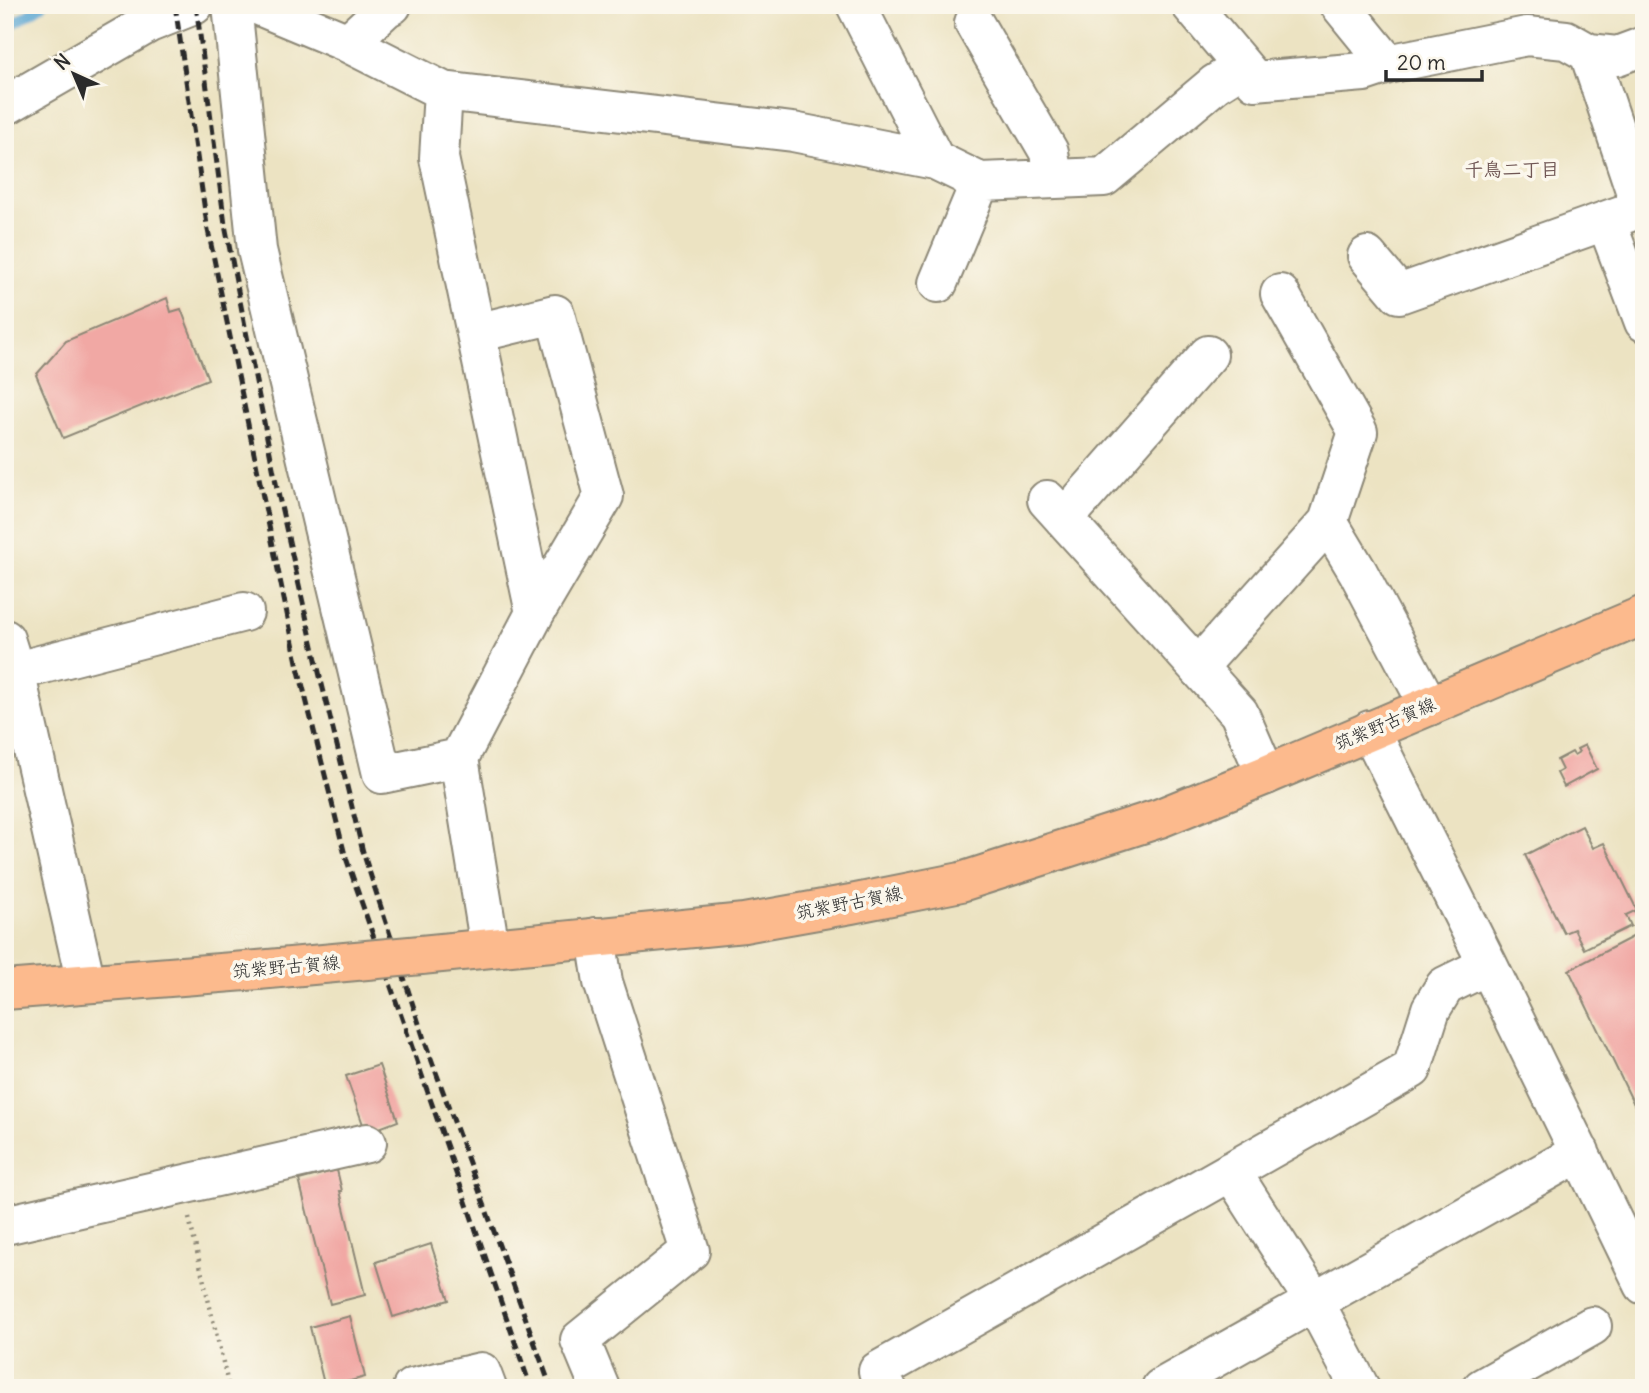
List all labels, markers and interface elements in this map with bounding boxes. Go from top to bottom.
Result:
north arrow [38,38,108,108]
scale bar [1386,38,1483,82]
text: N [49,49,75,75]
text: 20 m [1397,49,1446,76]
district label: 千鳥二丁目 [1464,157,1560,181]
street label: 筑紫野古賀線 [1331,692,1439,755]
street label: 筑紫野古賀線 [794,881,904,924]
street label: 筑紫野古賀線 [231,950,341,983]

